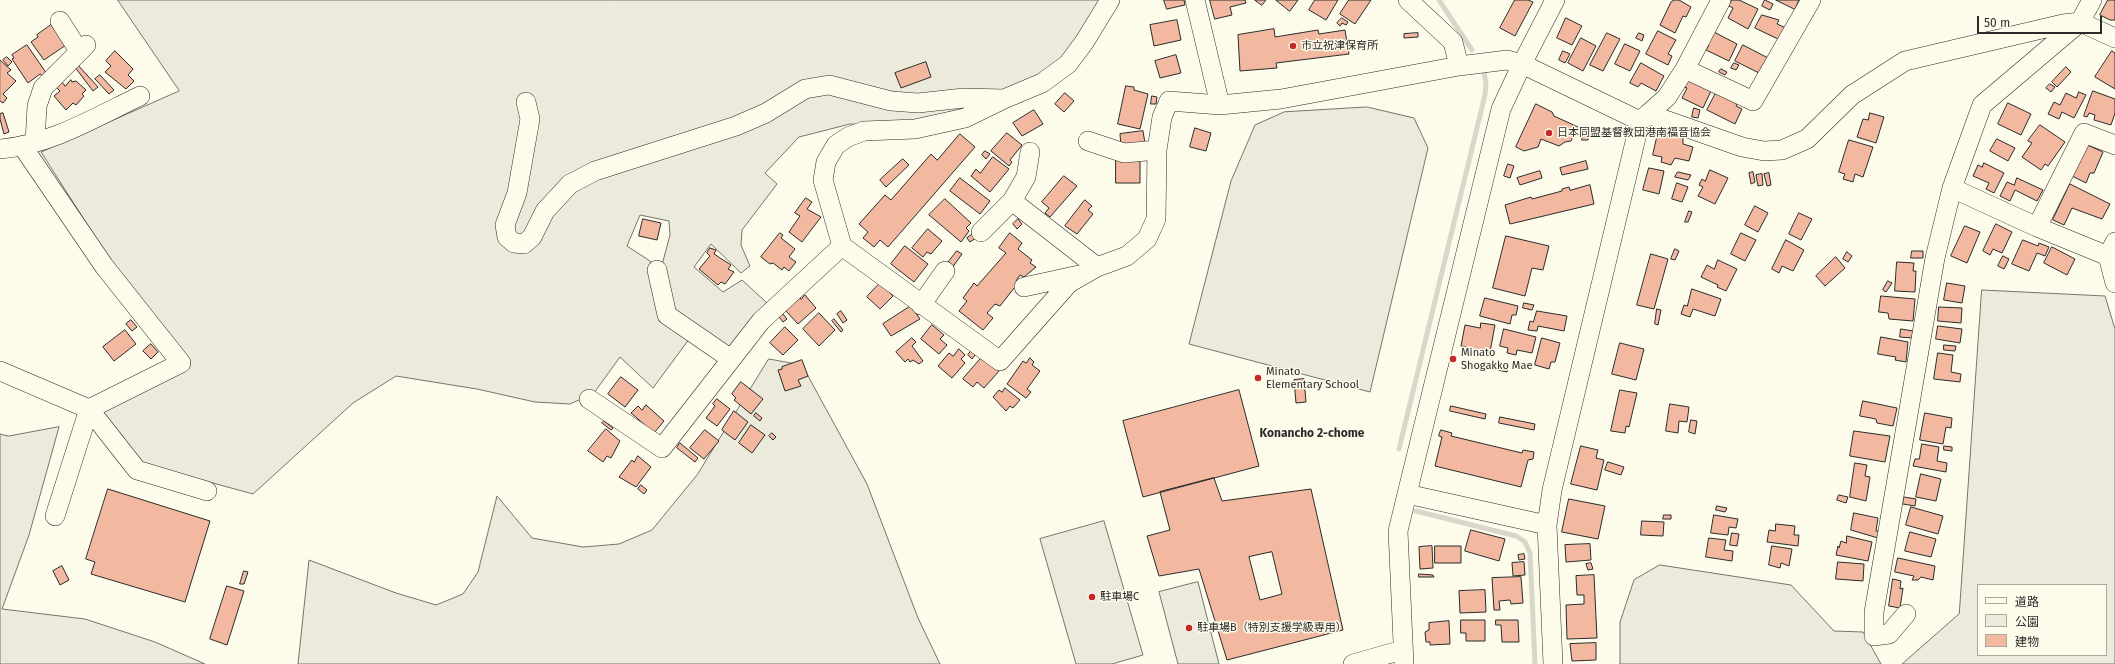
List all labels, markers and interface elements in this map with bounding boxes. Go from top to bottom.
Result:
scale bar [1979,8,2104,34]
text: 50 m [1984,16,2010,30]
place label: 市立祝津保育所 [1301,39,1378,53]
marker: 市立祝津保育所 [1288,41,1298,51]
place label: 日本同盟基督教団港南福音協会 [1557,126,1711,140]
marker: 日本同盟基督教団港南福音協会 [1544,128,1554,138]
place label: Minato Shogakko Mae [1461,346,1532,372]
marker: Minato Shogakko Mae [1448,354,1458,364]
place label: Minato Elementary School [1266,365,1359,391]
marker: Minato Elementary School [1253,373,1263,383]
district label: Konancho 2-chome [1260,427,1364,441]
legend [1977,584,2107,656]
place label: 駐車場C [1100,590,1139,604]
marker: 駐車場C [1087,592,1097,602]
text: 道路 [2015,595,2039,609]
text: 公園 [2015,615,2039,629]
place label: 駐車場B（特別支援学級専用） [1197,621,1347,635]
marker: 駐車場B（特別支援学級専用） [1184,623,1194,633]
text: 建物 [2015,635,2039,649]

